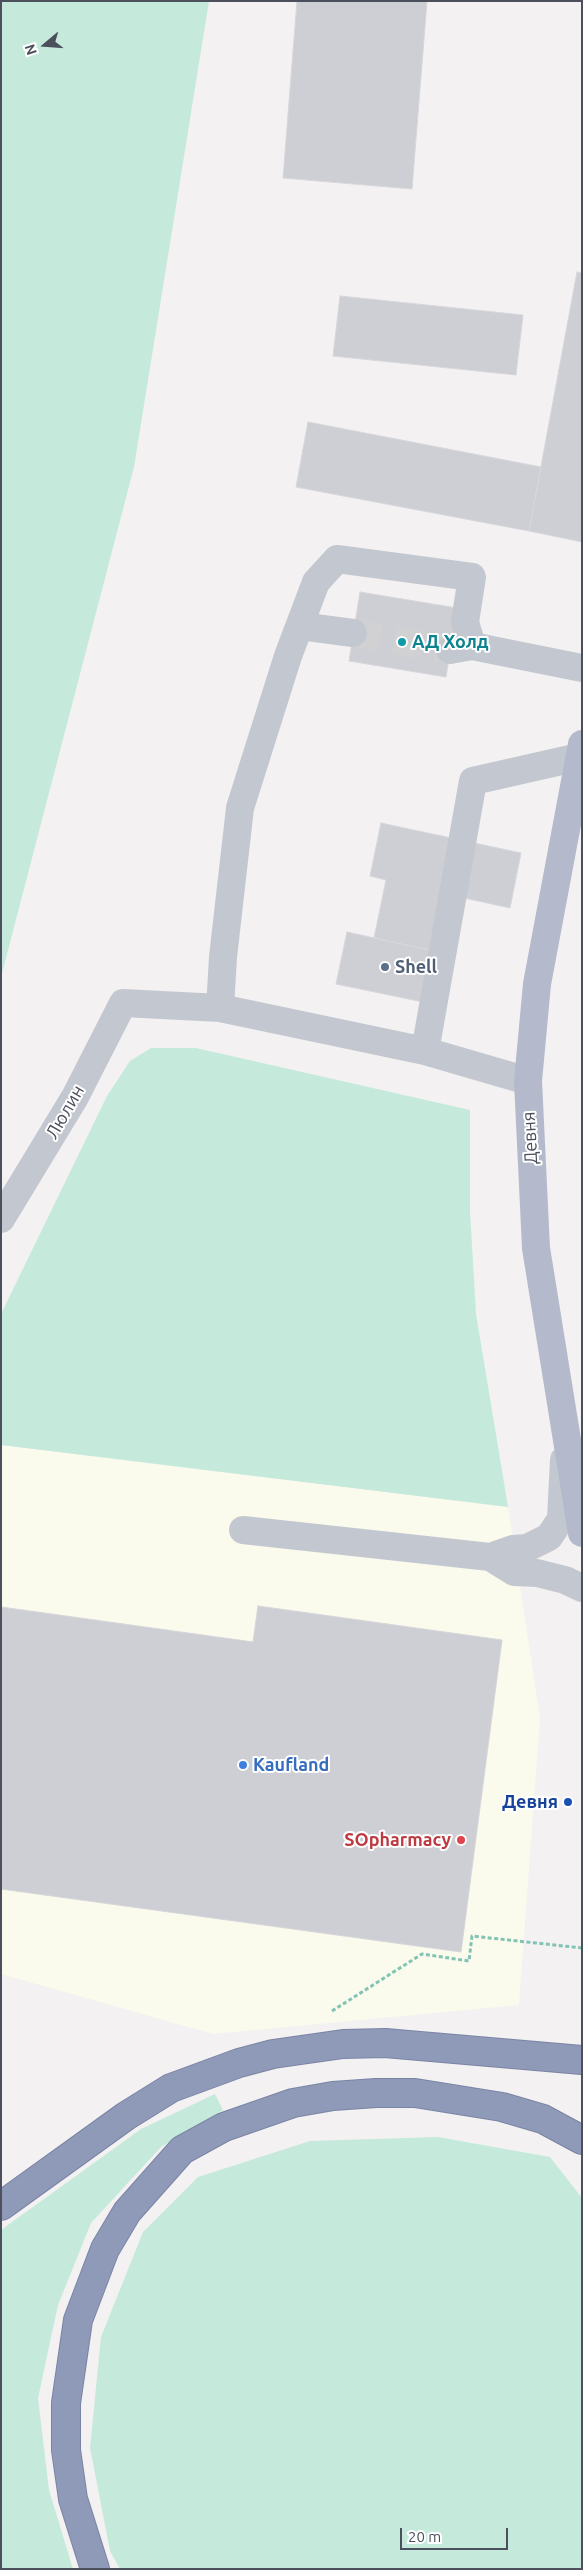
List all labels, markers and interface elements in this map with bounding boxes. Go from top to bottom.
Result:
north arrow [20,20,70,70]
text: N [22,42,40,57]
place label: АД Холд [412,631,489,653]
marker: АД Холд [396,636,408,648]
place label: Shell [395,956,437,978]
marker: Shell [379,961,391,973]
street label: Люлин [41,1081,89,1143]
street label: Девня [518,1111,542,1165]
place label: Kaufland [253,1754,329,1776]
marker: Kaufland [237,1759,249,1771]
place label: Девня [502,1791,558,1813]
marker: Девня [562,1796,574,1808]
place label: SOpharmacy [344,1829,451,1851]
marker: SOpharmacy [455,1834,467,1846]
scale bar [403,2518,510,2550]
text: 20 m [408,2528,441,2545]

